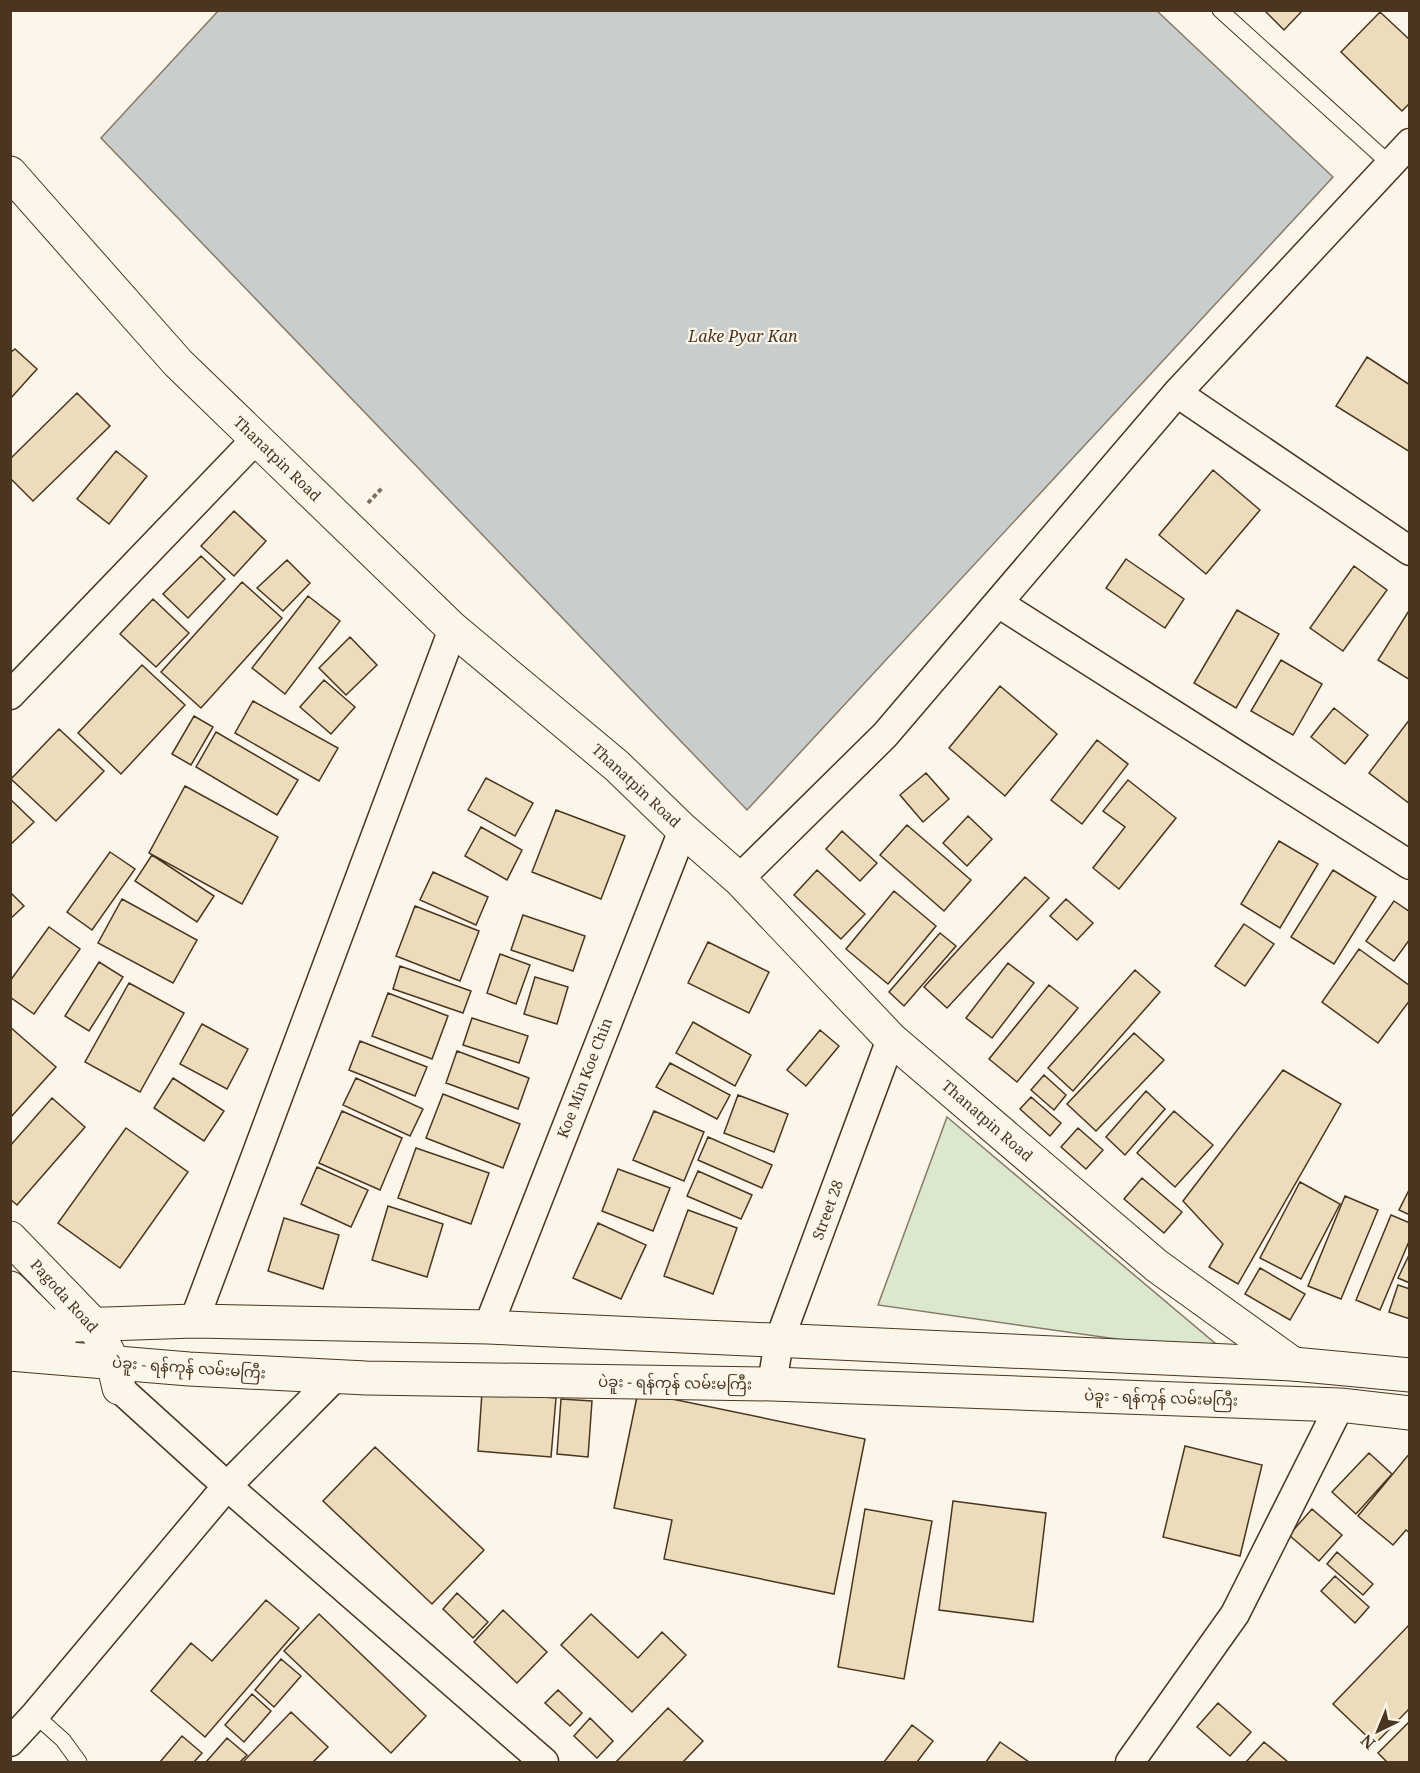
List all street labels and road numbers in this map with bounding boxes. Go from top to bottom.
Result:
street label: Thanatpin Road [230,411,326,505]
street label: Thanatpin Road [588,739,685,832]
street label: Koe Min Koe Chin [552,1014,616,1141]
street label: Thanatpin Road [938,1075,1037,1165]
street label: Street 28 [807,1177,847,1242]
street label: Pagoda Road [27,1254,103,1336]
street label: ပဲခူး - ရန်ကုန် လမ်းမကြီး [111,1352,267,1385]
street label: ပဲခူး - ရန်ကုန် လမ်းမကြီး [598,1371,752,1396]
street label: ပဲခူး - ရန်ကုန် လမ်းမကြီး [1084,1384,1238,1413]

